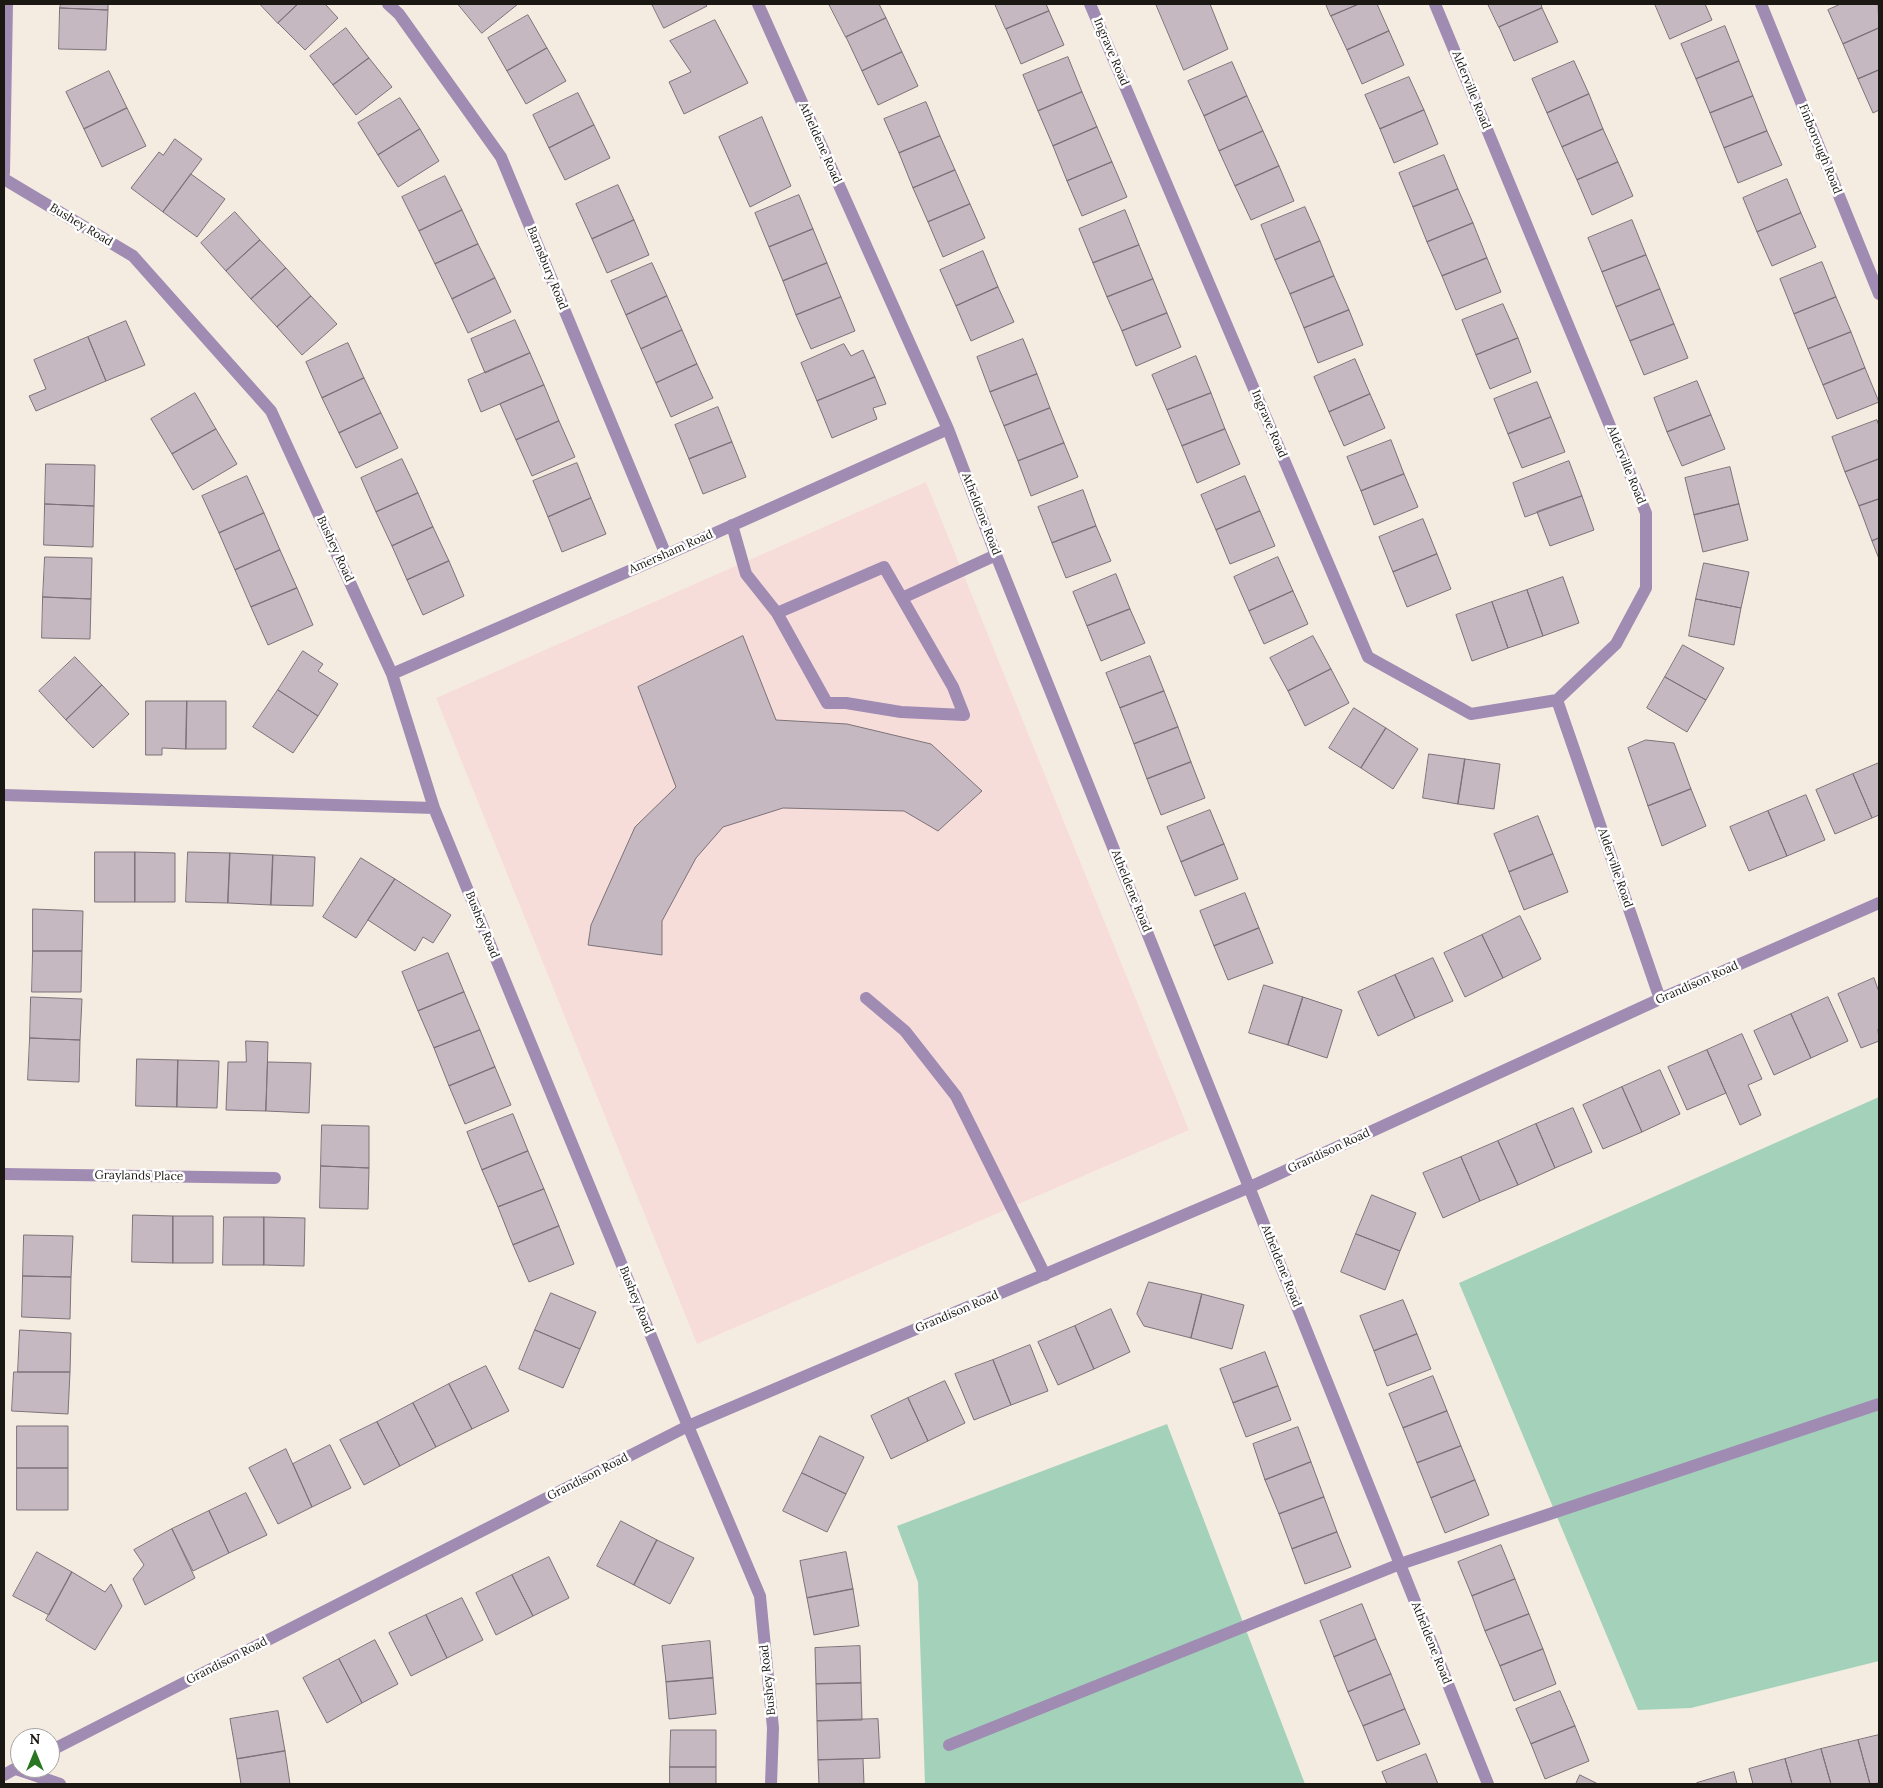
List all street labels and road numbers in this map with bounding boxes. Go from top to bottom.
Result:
street label: Ingrave Road [1090,16,1132,88]
street label: Alderville Road [1449,49,1493,131]
street label: Atheldene Road [796,100,844,186]
street label: Finborough Road [1795,102,1845,196]
street label: Bushey Road [47,201,115,249]
street label: Barnsbury Road [524,224,570,312]
street label: Ingrave Road [1248,388,1290,460]
street label: Alderville Road [1604,424,1648,506]
street label: Atheldene Road [959,471,1003,557]
street label: Bushey Road [313,514,357,584]
street label: Amersham Road [627,527,715,577]
street label: Alderville Road [1595,826,1635,910]
street label: Atheldene Road [1108,848,1154,934]
street label: Bushey Road [462,889,502,961]
street label: Grandison Road [1653,958,1741,1008]
street label: Grandison Road [1286,1126,1372,1176]
street label: Graylands Place [95,1168,183,1184]
street label: Atheldene Road [1258,1223,1304,1309]
street label: Bushey Road [616,1264,656,1336]
street label: Grandison Road [913,1288,1001,1336]
street label: Grandison Road [545,1450,631,1504]
street label: Atheldene Road [1408,1600,1454,1686]
street label: Grandison Road [184,1634,270,1688]
street label: Bushey Road [757,1644,779,1716]

